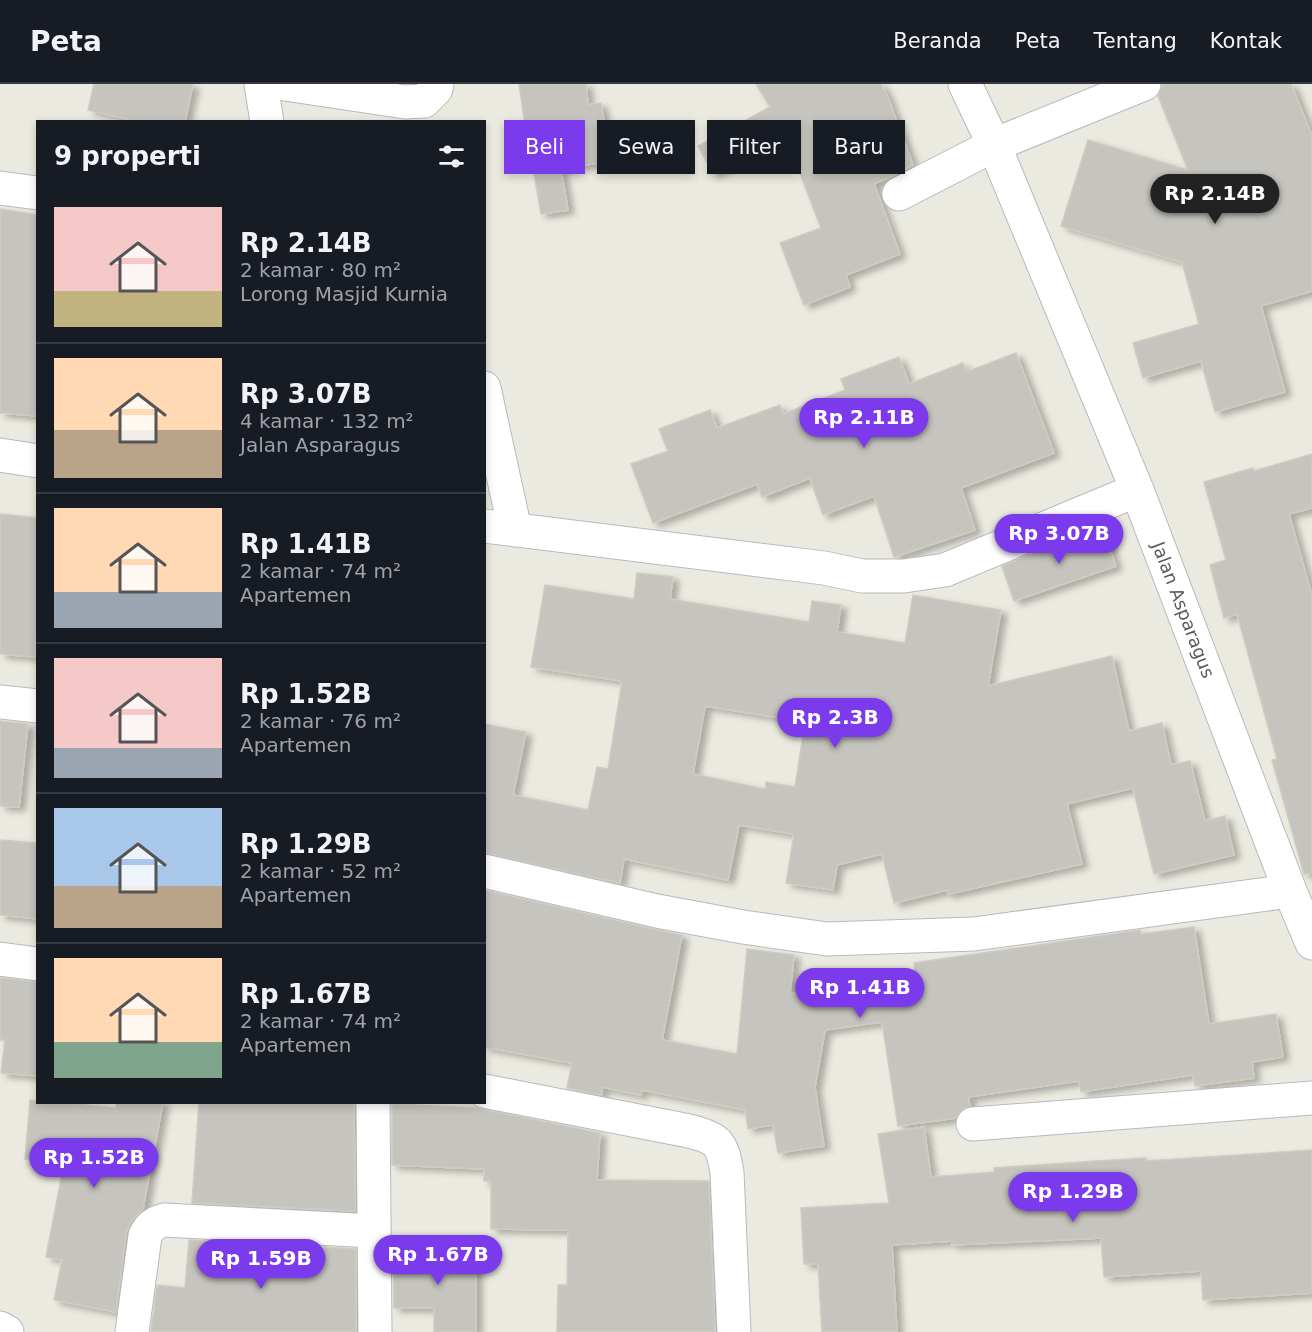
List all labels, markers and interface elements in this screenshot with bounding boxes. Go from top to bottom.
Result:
text: Peta [30,25,102,58]
text: Beranda [893,29,982,53]
text: Peta [1015,29,1061,53]
text: Tentang [1094,29,1177,53]
text: Kontak [1210,29,1282,53]
chip: Beli [504,120,585,174]
chip: Sewa [597,120,695,174]
chip: Filter [707,120,801,174]
chip: Baru [813,120,905,174]
icon: filters [435,140,468,173]
text: 9 properti [54,141,201,171]
pin: Rp 2.14B [1153,174,1277,225]
text: Rp 2.14B [1164,181,1266,205]
text: Rp 2.14B [240,228,372,258]
icon: home [102,231,174,303]
text: 2 kamar · 80 m² [240,258,401,282]
text: Lorong Masjid Kurnia [240,282,448,306]
text: Rp 3.07B [240,379,372,409]
icon: home [102,382,174,454]
pin: Rp 2.11B [802,398,926,449]
text: Rp 2.11B [813,405,915,429]
text: 4 kamar · 132 m² [240,409,414,433]
text: Jalan Asparagus [240,433,400,457]
pin: Rp 3.07B [997,514,1121,565]
text: Rp 3.07B [1008,521,1110,545]
text: Rp 1.41B [240,529,372,559]
icon: home [102,532,174,604]
street label: Jalan Asparagus [1147,538,1219,681]
text: 2 kamar · 74 m² [240,559,401,583]
text: Apartemen [240,583,351,607]
text: Rp 1.52B [240,679,372,709]
icon: home [102,682,174,754]
pin: Rp 2.3B [780,698,890,749]
text: Rp 2.3B [791,705,879,729]
text: 2 kamar · 76 m² [240,709,401,733]
text: Apartemen [240,733,351,757]
text: Rp 1.29B [240,829,372,859]
icon: home [102,832,174,904]
text: 2 kamar · 52 m² [240,859,401,883]
text: Apartemen [240,883,351,907]
pin: Rp 1.41B [798,968,922,1019]
text: Rp 1.41B [809,975,911,999]
text: Rp 1.67B [240,979,372,1009]
icon: home [102,982,174,1054]
text: 2 kamar · 74 m² [240,1009,401,1033]
text: Apartemen [240,1033,351,1057]
pin: Rp 1.52B [32,1138,156,1189]
text: Rp 1.52B [43,1145,145,1169]
pin: Rp 1.29B [1011,1172,1135,1223]
text: Rp 1.29B [1022,1179,1124,1203]
pin: Rp 1.67B [376,1235,500,1286]
pin: Rp 1.59B [199,1239,323,1290]
text: Rp 1.67B [387,1242,489,1266]
text: Rp 1.59B [210,1246,312,1270]

